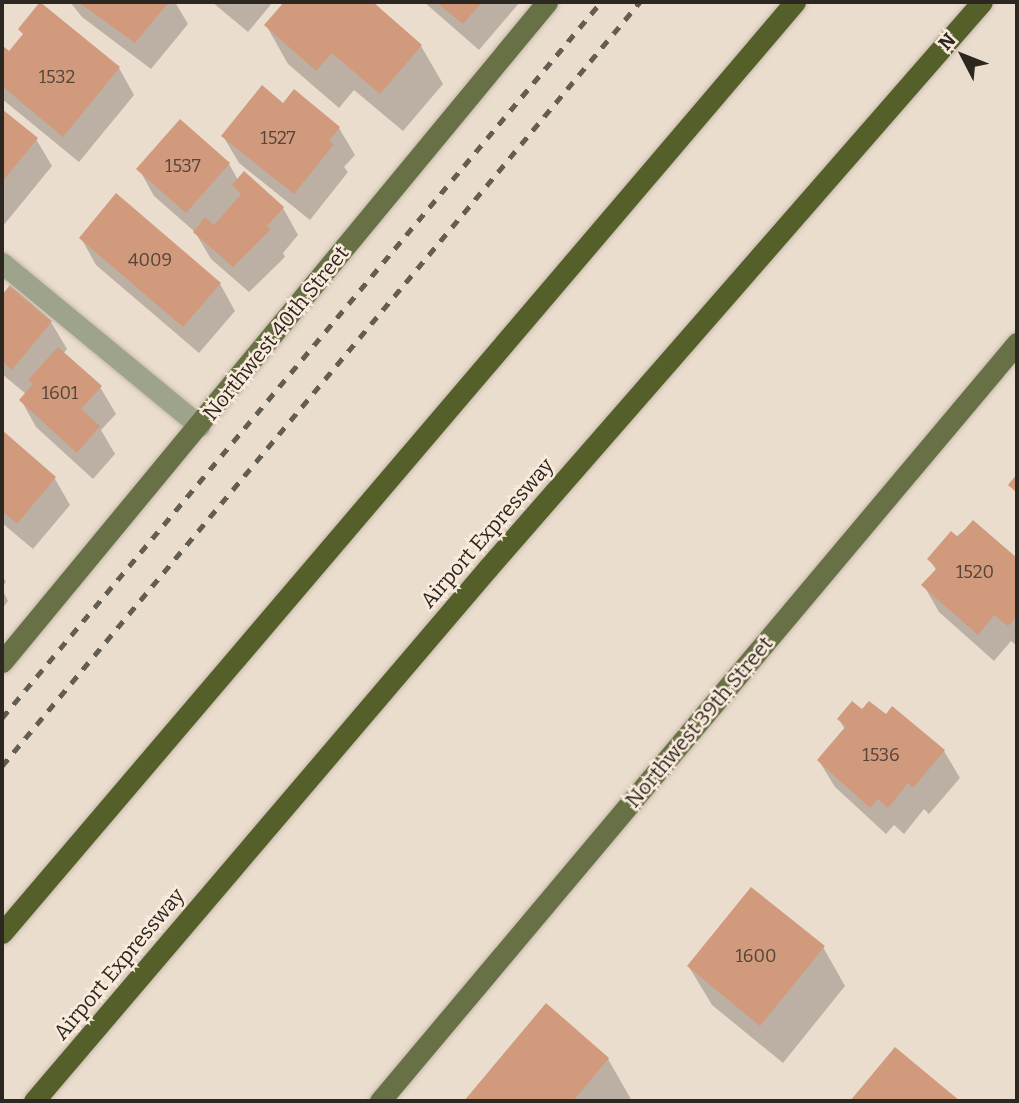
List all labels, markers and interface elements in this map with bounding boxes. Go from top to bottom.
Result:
north arrow [928,21,998,91]
text: N [934,28,960,55]
house number: 1532 [39,66,75,88]
house number: 1527 [260,127,296,149]
house number: 1537 [165,155,201,177]
street label: Northwest 40th Street [198,241,354,425]
house number: 4009 [128,249,172,271]
house number: 1601 [42,382,78,404]
street label: Airport Expressway [415,453,559,613]
house number: 1520 [956,561,994,583]
street label: Northwest 39th Street [620,631,778,813]
house number: 1536 [862,744,900,766]
street label: Airport Expressway [48,883,190,1045]
house number: 1600 [736,945,776,967]

